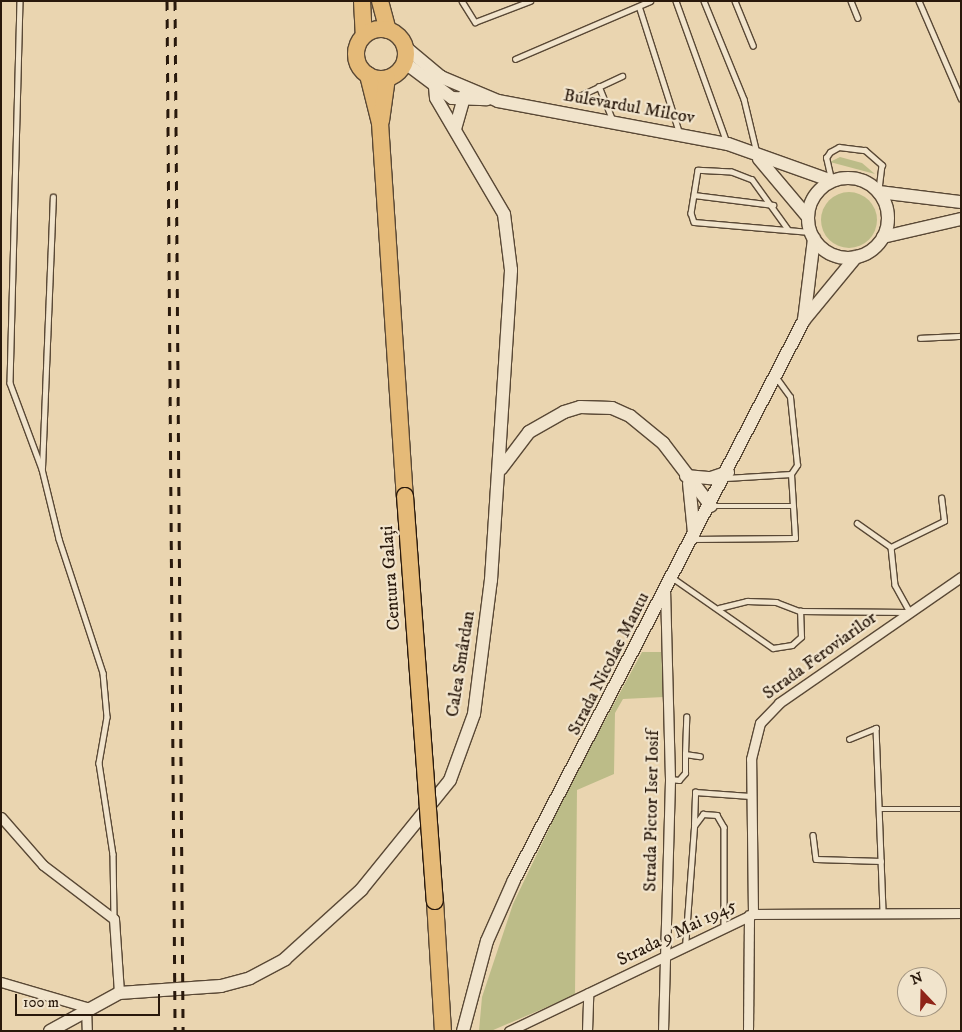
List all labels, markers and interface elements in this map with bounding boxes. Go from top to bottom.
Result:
street label: Bulevardul Milcov [562,85,696,129]
street label: Centura Galați [377,525,405,631]
street label: Strada Nicolae Mantu [564,589,654,739]
street label: Strada Feroviarilor [759,607,881,705]
street label: Calea Smârdan [442,609,480,719]
street label: Strada Pictor Iser Iosif [640,730,664,892]
street label: Strada 9 Mai 1945 [614,895,740,971]
north arrow [897,967,947,1017]
text: N [908,968,926,989]
scale bar [18,984,162,1016]
text: 100 m [23,993,59,1012]

